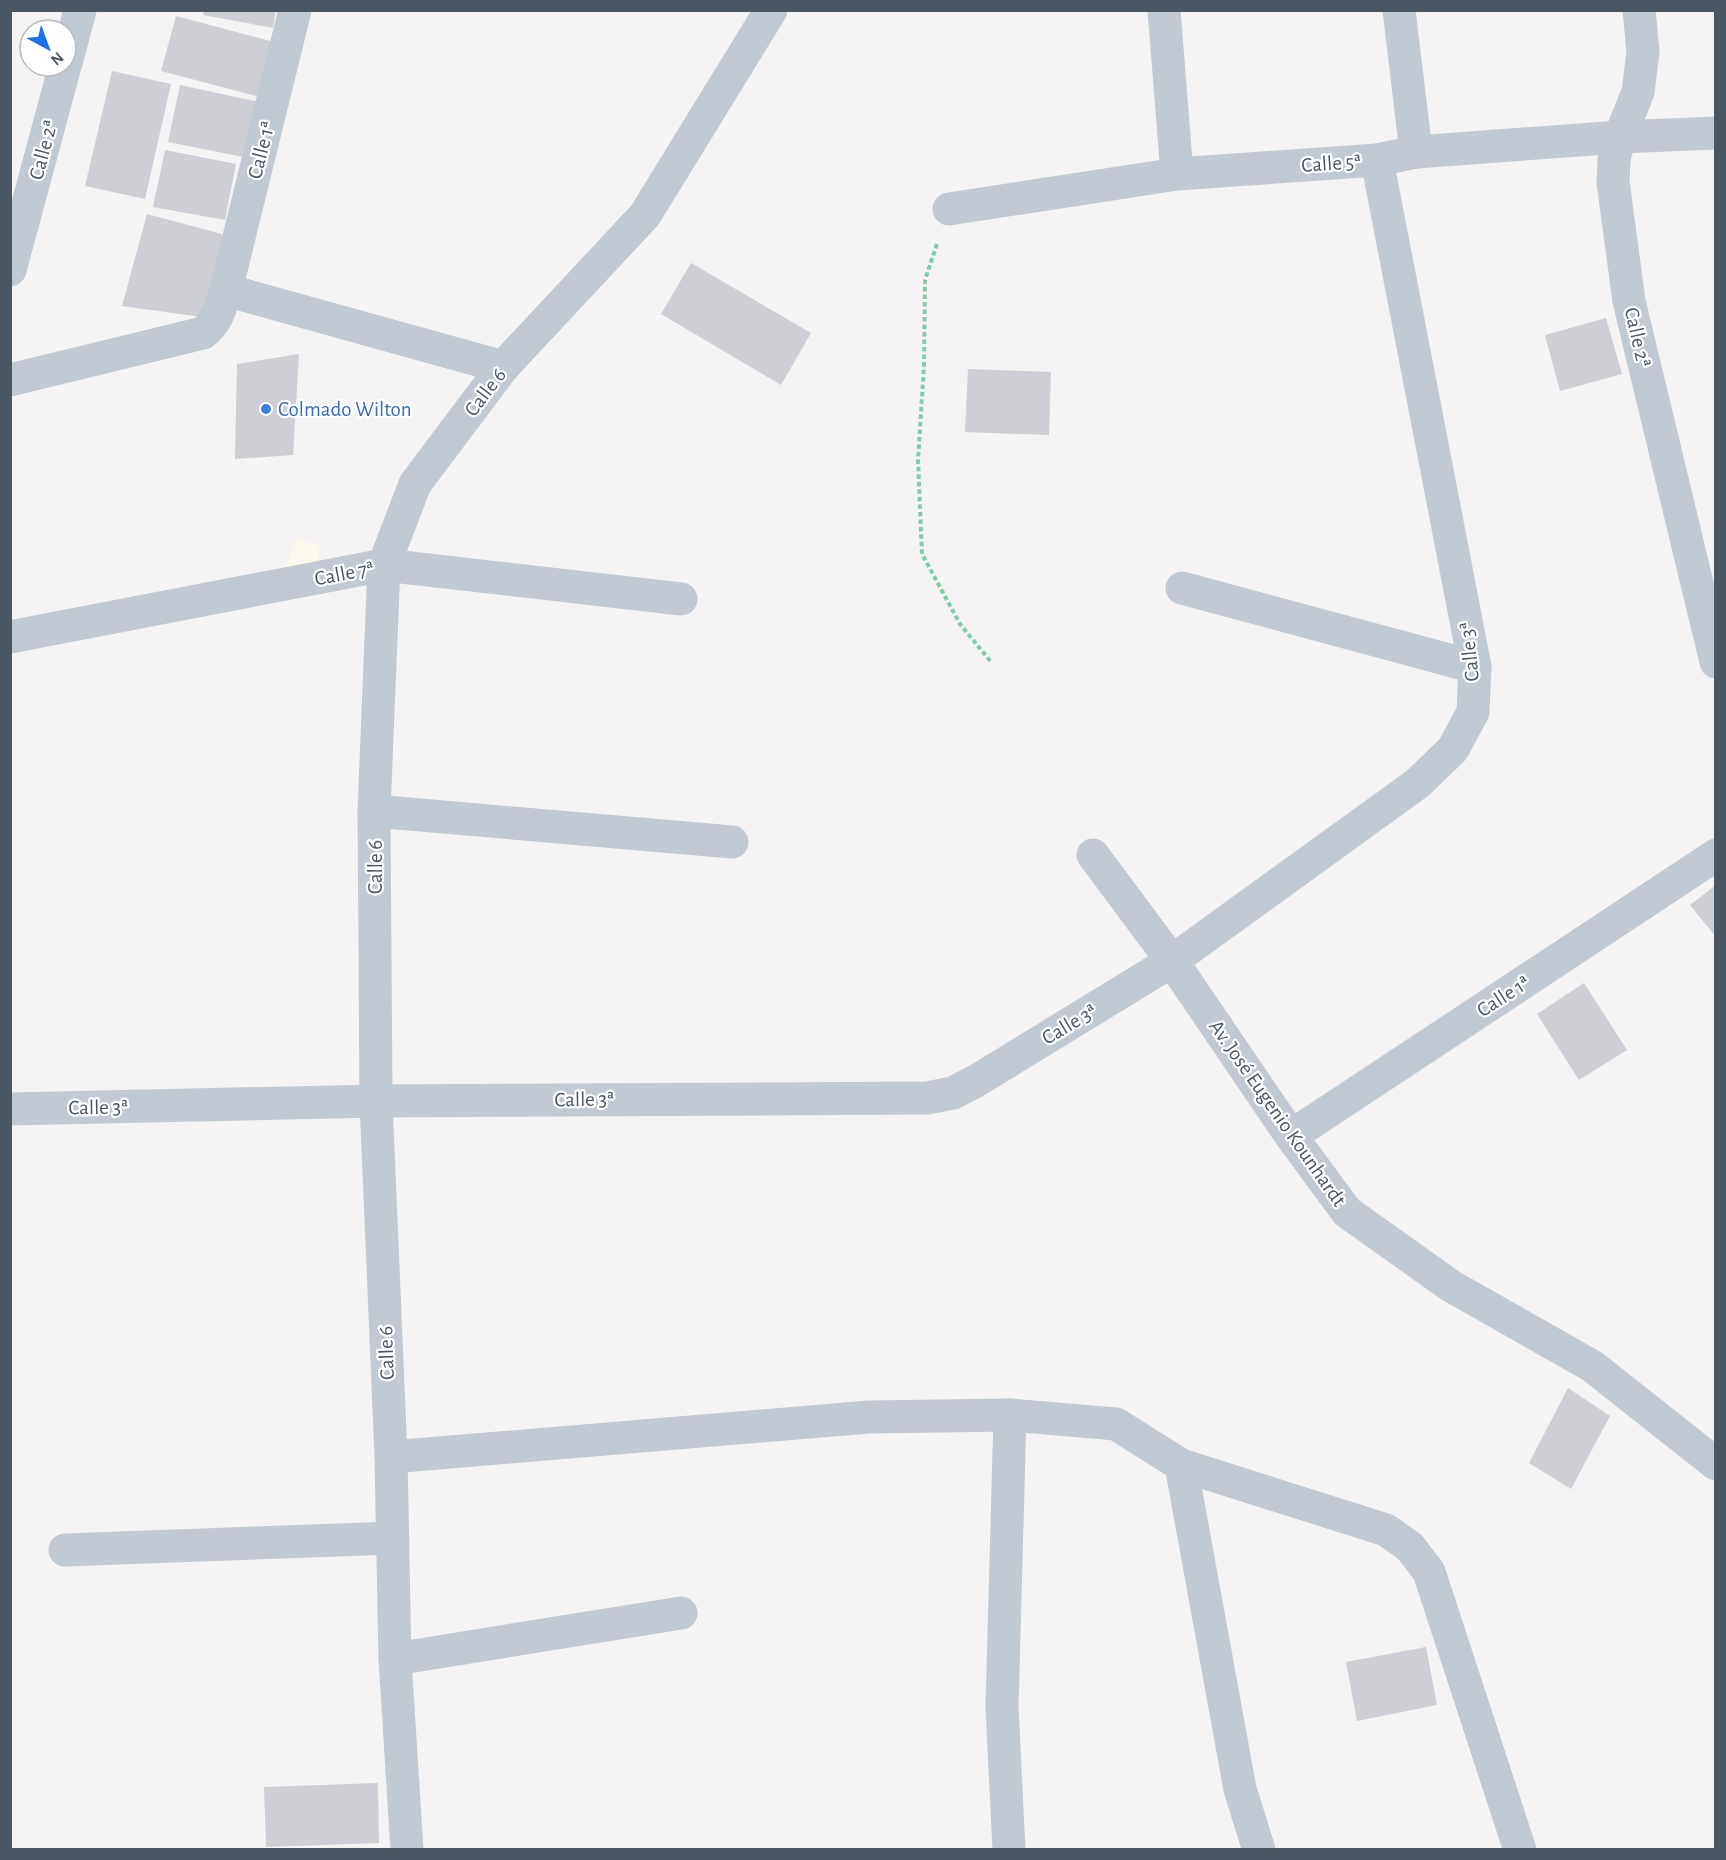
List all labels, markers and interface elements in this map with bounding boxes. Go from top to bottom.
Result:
north arrow [18,18,78,78]
text: N [48,49,67,68]
street label: Calle 2ª [26,118,62,182]
street label: Calle 1ª [244,119,279,181]
street label: Calle 5ª [1301,151,1362,176]
street label: Calle 2ª [1620,305,1655,369]
street label: Calle 6 [461,364,510,420]
place label: Colmado Wilton [278,399,412,420]
marker: Colmado Wilton [259,402,273,416]
street label: Calle 7ª [313,557,376,589]
street label: Calle 3ª [1456,621,1483,683]
street label: Calle 6 [365,840,386,894]
street label: Calle 1ª [1473,972,1534,1021]
street label: Calle 3ª [1038,1000,1100,1049]
street label: Av. José Eugenio Kounhardt [1205,1016,1350,1211]
street label: Calle 3ª [554,1088,614,1111]
street label: Calle 3ª [68,1096,128,1119]
street label: Calle 6 [375,1326,398,1380]

